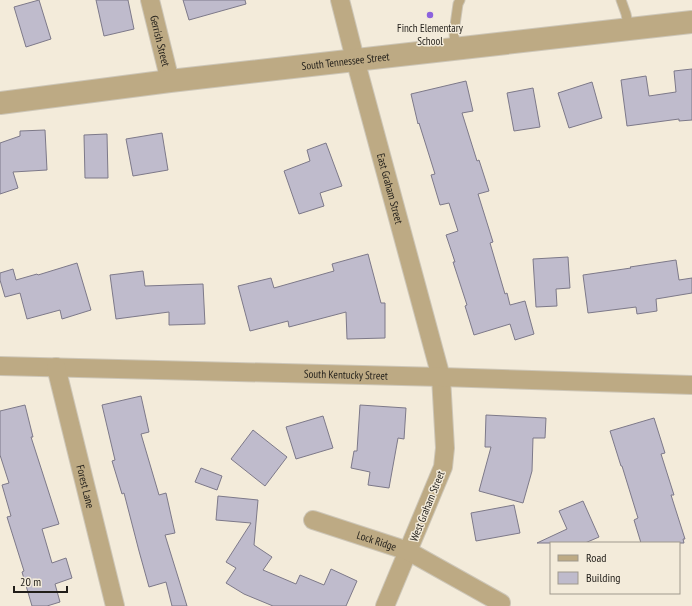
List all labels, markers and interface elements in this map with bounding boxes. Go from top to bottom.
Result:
marker: Finch Elementary School [425,10,435,20]
street label: Gerrish Street [147,14,173,68]
place label: Finch Elementary School [397,21,464,48]
street label: South Tennessee Street [301,49,390,73]
street label: East Graham Street [374,152,406,225]
street label: South Kentucky Street [304,367,388,383]
street label: Forest Lane [73,463,98,510]
street label: West Graham Street [406,469,448,543]
street label: Lock Ridge [355,528,399,554]
legend [550,542,680,594]
text: Road [586,550,606,565]
scale bar [14,568,67,594]
text: Building [586,570,621,585]
text: 20 m [20,574,41,589]

